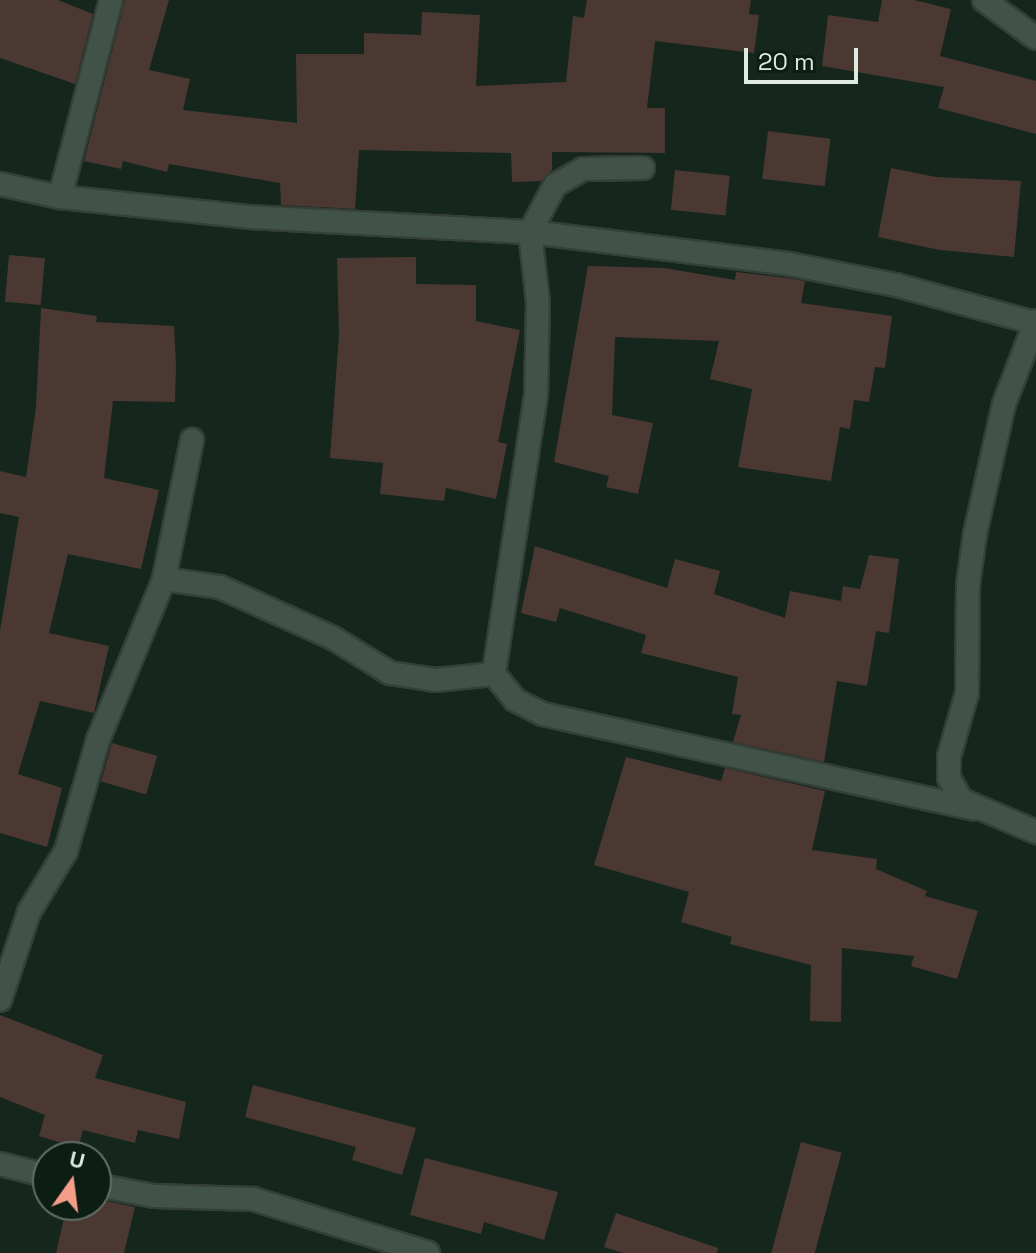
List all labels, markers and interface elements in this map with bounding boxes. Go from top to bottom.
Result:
scale bar [748,32,862,82]
text: 20 m [758,46,815,77]
north arrow [32,1141,112,1221]
text: U [67,1144,88,1175]

